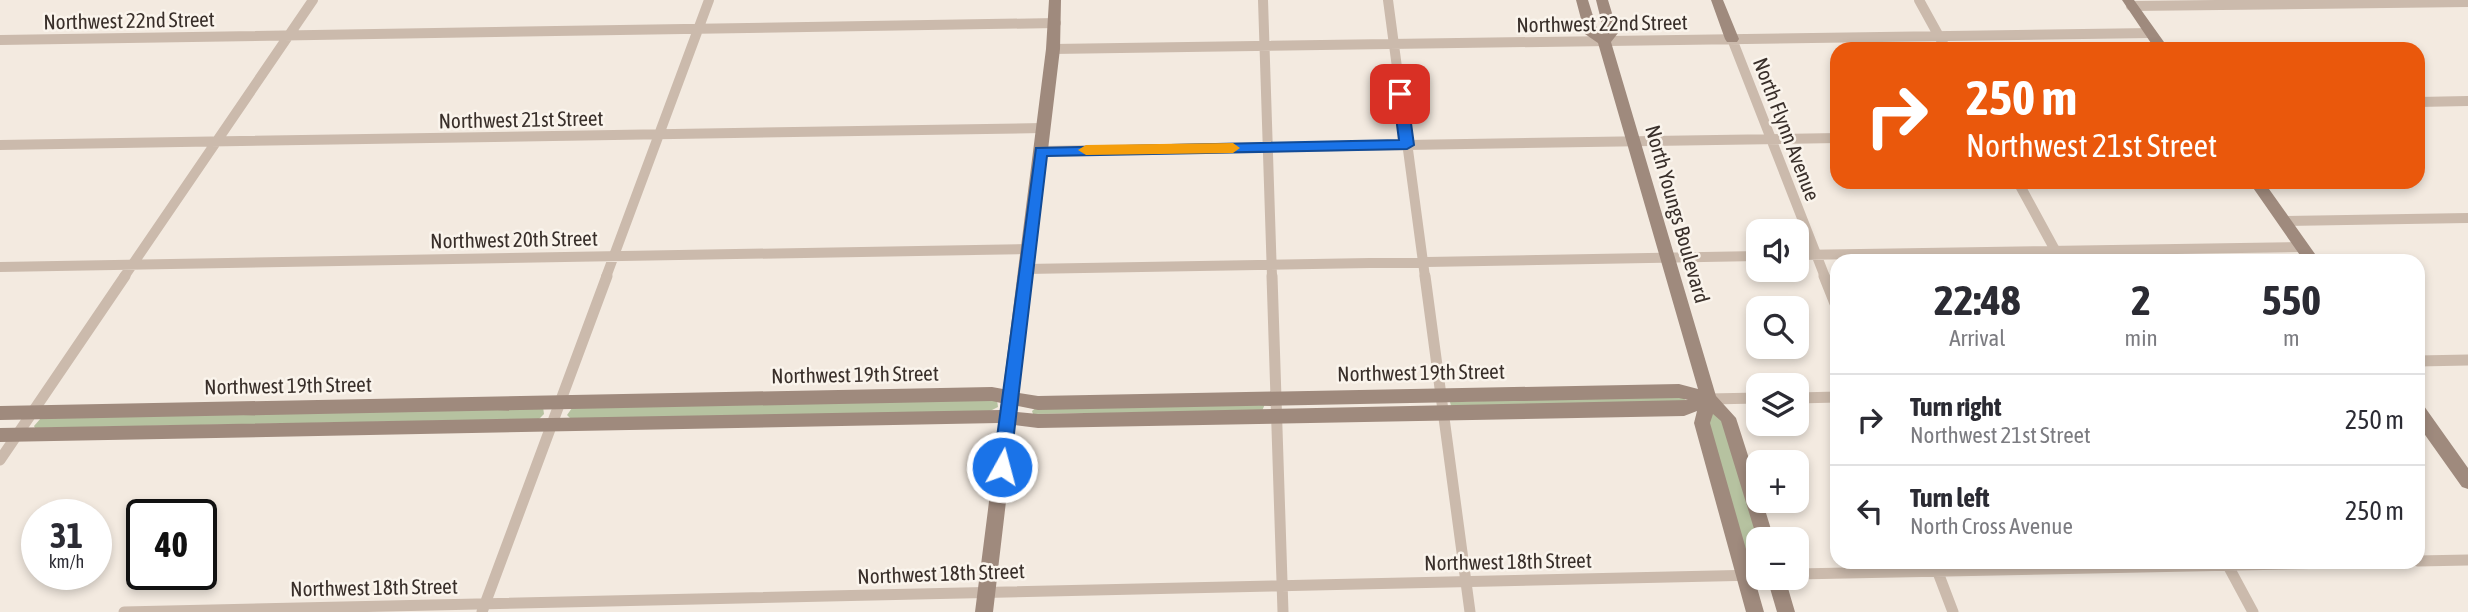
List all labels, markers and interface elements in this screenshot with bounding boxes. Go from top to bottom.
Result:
street label: Northwest 22nd Street [43,7,215,33]
street label: Northwest 22nd Street [1516,10,1688,36]
street label: North Flynn Avenue [1749,54,1825,204]
pin [1370,64,1430,124]
text: 250 m [1966,69,2077,125]
icon: right [1851,70,1942,161]
icon: arrive [1381,75,1419,113]
street label: Northwest 21st Street [438,106,604,132]
street label: North Youngs Boulevard [1641,122,1715,306]
text: Northwest 21st Street [1966,127,2217,164]
map controls [1746,219,1809,590]
button: sound [1746,219,1809,282]
street label: Northwest 20th Street [430,226,598,252]
text: 22:48 [1934,276,2021,324]
text: 2 [2131,276,2151,324]
text: 550 [2262,276,2321,324]
button: search [1746,296,1809,359]
text: Arrival [1949,325,2005,351]
text: min [2125,325,2158,351]
text: m [2283,325,2300,351]
street label: Northwest 19th Street [1337,359,1505,385]
street label: Northwest 19th Street [771,361,939,387]
street label: Northwest 19th Street [204,372,372,398]
button: layers [1746,373,1809,436]
text: Turn right [1910,392,2001,422]
icon: right [1851,401,1889,439]
text: 250 m [2345,405,2404,435]
text: Northwest 21st Street [1910,422,2091,448]
position arrow [965,430,1039,504]
button: + [1746,450,1809,513]
text: Turn left [1910,483,1990,513]
icon: left [1851,492,1889,530]
text: 250 m [2345,496,2404,526]
speed limit sign: 40 [126,499,217,590]
text: North Cross Avenue [1910,513,2073,539]
text: 31 [50,515,83,555]
button: − [1746,527,1809,590]
street label: Northwest 18th Street [1424,548,1592,574]
text: km/h [49,551,84,572]
street label: Northwest 18th Street [857,558,1025,588]
street label: Northwest 18th Street [290,574,458,600]

